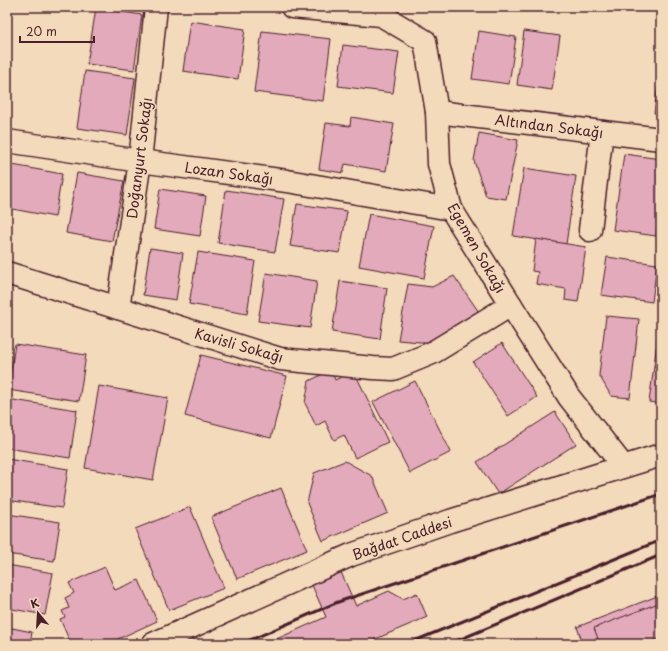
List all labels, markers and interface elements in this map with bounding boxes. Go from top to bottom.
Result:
scale bar [20,18,94,44]
text: 20 m [26,22,57,40]
street label: Doğanyurt Sokağı [121,96,157,220]
street label: Altından Sokağı [494,109,604,143]
street label: Lozan Sokağı [183,156,275,190]
street label: Egemen Sokağı [443,199,511,297]
street label: Kavisli Sokağı [192,322,286,368]
street label: Bağdat Caddesi [349,511,455,565]
north arrow [18,593,58,633]
text: K [28,594,41,612]

